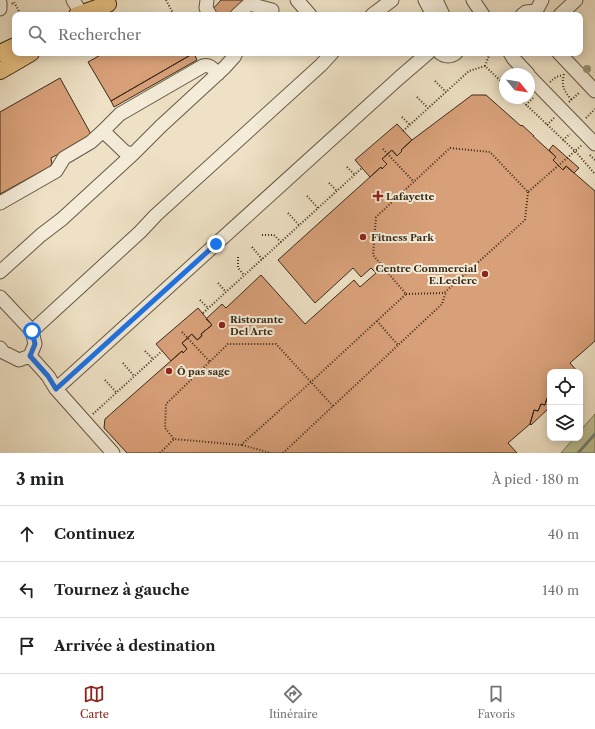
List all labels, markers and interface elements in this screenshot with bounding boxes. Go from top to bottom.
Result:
search box [12,12,583,56]
icon: search [26,23,48,45]
text: Rechercher [58,25,141,44]
north arrow [499,68,535,104]
place label: Lafayette [386,190,434,203]
marker: Lafayette [373,191,383,201]
place label: Fitness Park [371,231,434,244]
marker: Fitness Park [358,232,368,242]
route end [207,235,225,253]
place label: Centre Commercial E.Leclerc [375,262,477,287]
marker: Centre Commercial E.Leclerc [480,269,490,279]
place label: Ristorante Del Arte [230,313,284,338]
marker: Ristorante Del Arte [217,320,227,330]
route start [23,322,41,340]
place label: Ô pas sage [177,365,230,378]
marker: Ô pas sage [164,366,174,376]
map controls [547,369,583,441]
button: locate [547,369,583,405]
button: layers [547,405,583,441]
text: 3 min [16,469,65,489]
text: À pied · 180 m [492,471,579,487]
icon: ahead [16,523,38,545]
text: Continuez [54,524,135,543]
text: 40 m [548,526,579,542]
icon: left [16,579,38,601]
text: Tournez à gauche [54,580,190,599]
text: 140 m [542,582,579,598]
icon: arrive [16,635,38,657]
text: Arrivée à destination [54,636,216,655]
tab: Carte [80,683,109,721]
tab: Itinéraire [269,683,318,721]
tab: Favoris [478,683,515,721]

